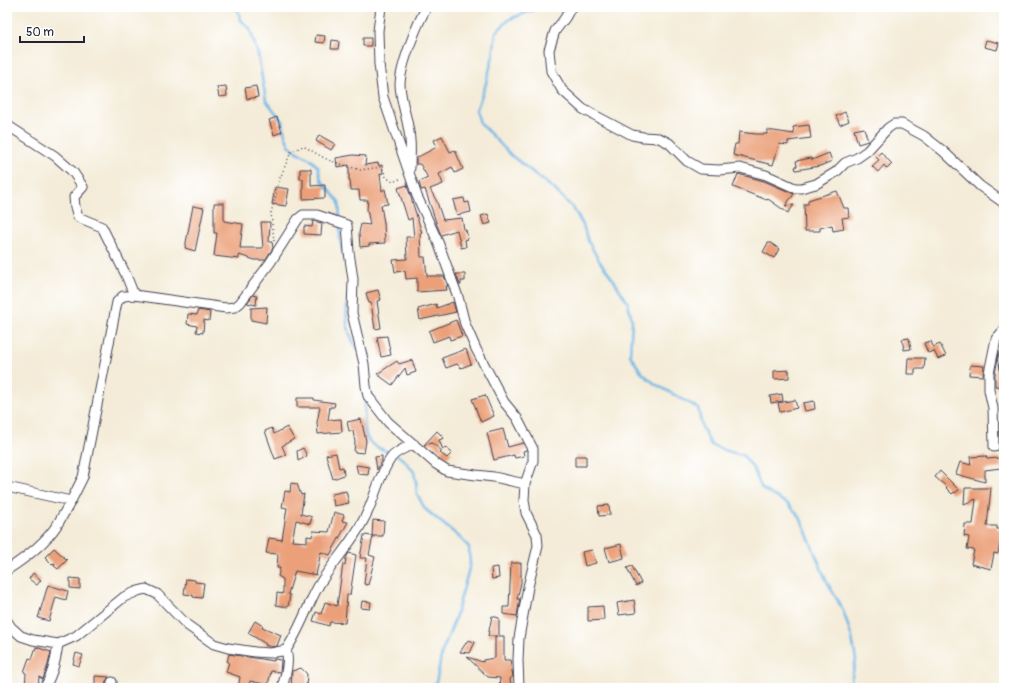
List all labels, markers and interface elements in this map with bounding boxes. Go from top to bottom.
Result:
scale bar [20,18,84,44]
text: 50 m [26,25,54,40]

